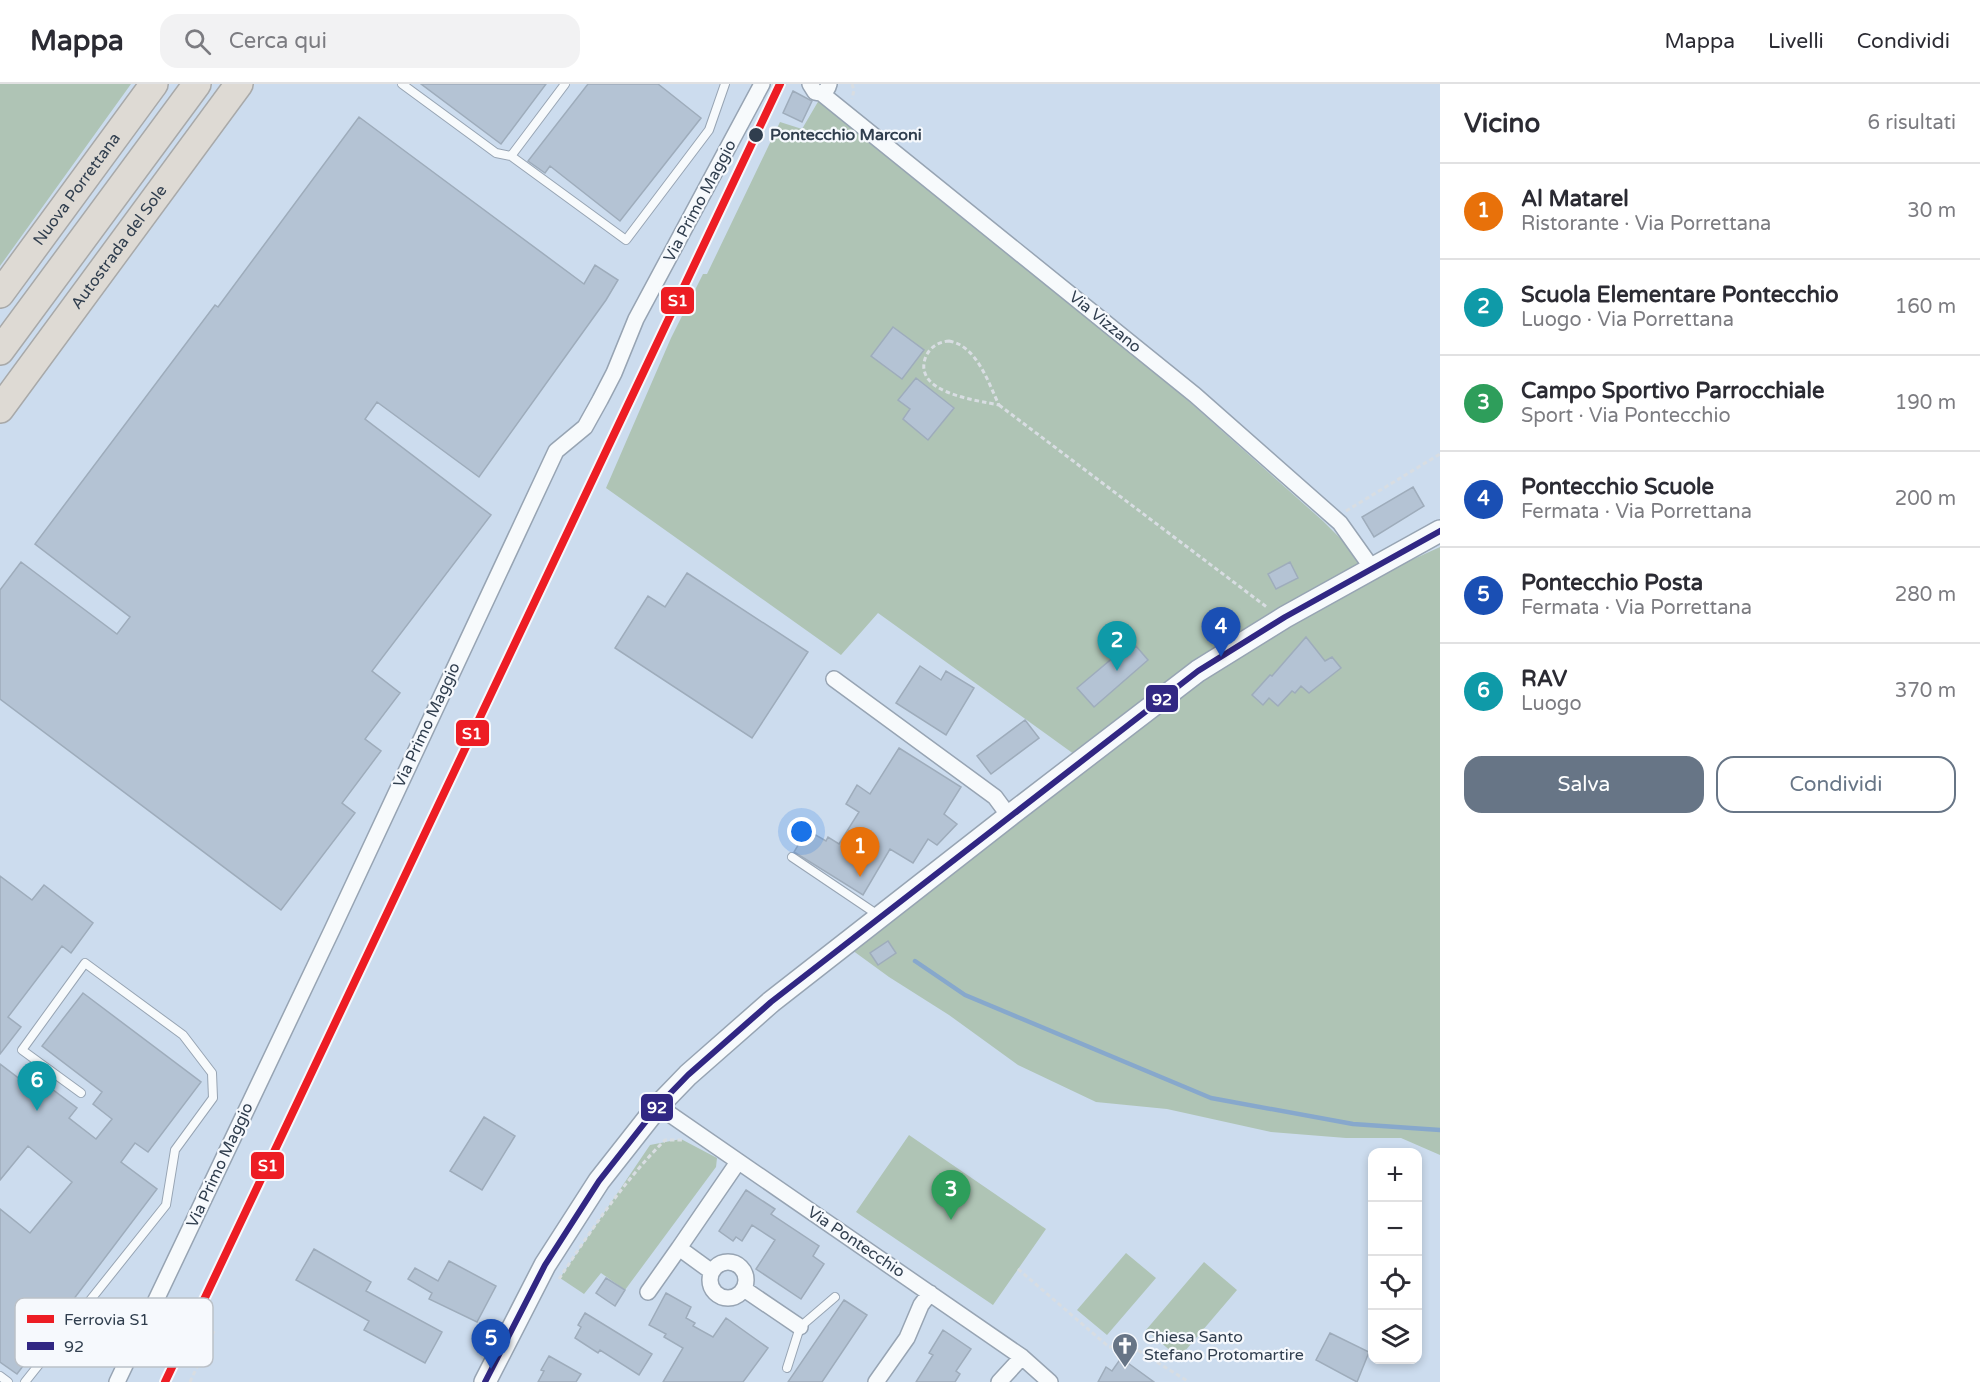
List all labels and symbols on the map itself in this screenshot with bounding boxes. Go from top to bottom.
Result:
place label: Pontecchio Marconi [770,125,922,145]
marker: Pontecchio Marconi [747,126,765,144]
street label: Nuova Porrettana [29,129,125,249]
street label: Via Primo Maggio [659,136,741,266]
street label: Autostrada del Sole [67,181,171,313]
line badge: S1 [660,286,695,315]
street label: Via Vizzano [1065,287,1145,357]
text: S1 [668,291,688,311]
pin: 4 [1202,608,1240,657]
pin: 2 [1098,622,1136,671]
street label: Via Primo Maggio [389,659,465,791]
line badge: 92 [1145,684,1179,713]
text: 92 [1152,690,1172,710]
line badge: S1 [455,719,490,747]
text: S1 [462,724,482,744]
your location [787,817,816,846]
pin: 1 [840,828,880,877]
pin: 6 [18,1062,57,1111]
line badge: 92 [640,1093,674,1122]
text: 92 [647,1098,667,1118]
street label: Via Primo Maggio [182,1099,258,1231]
line badge: S1 [250,1151,285,1180]
text: S1 [258,1156,278,1176]
pin: 3 [932,1170,970,1220]
street label: Via Pontecchio [803,1202,909,1282]
legend [15,1298,213,1367]
text: Ferrovia S1 [64,1310,149,1330]
pin: 5 [472,1320,510,1369]
place label: Chiesa Santo Stefano Protomartire [1144,1327,1304,1365]
church icon: Chiesa Santo Stefano Protomartire [1110,1331,1140,1369]
text: 92 [64,1337,84,1357]

